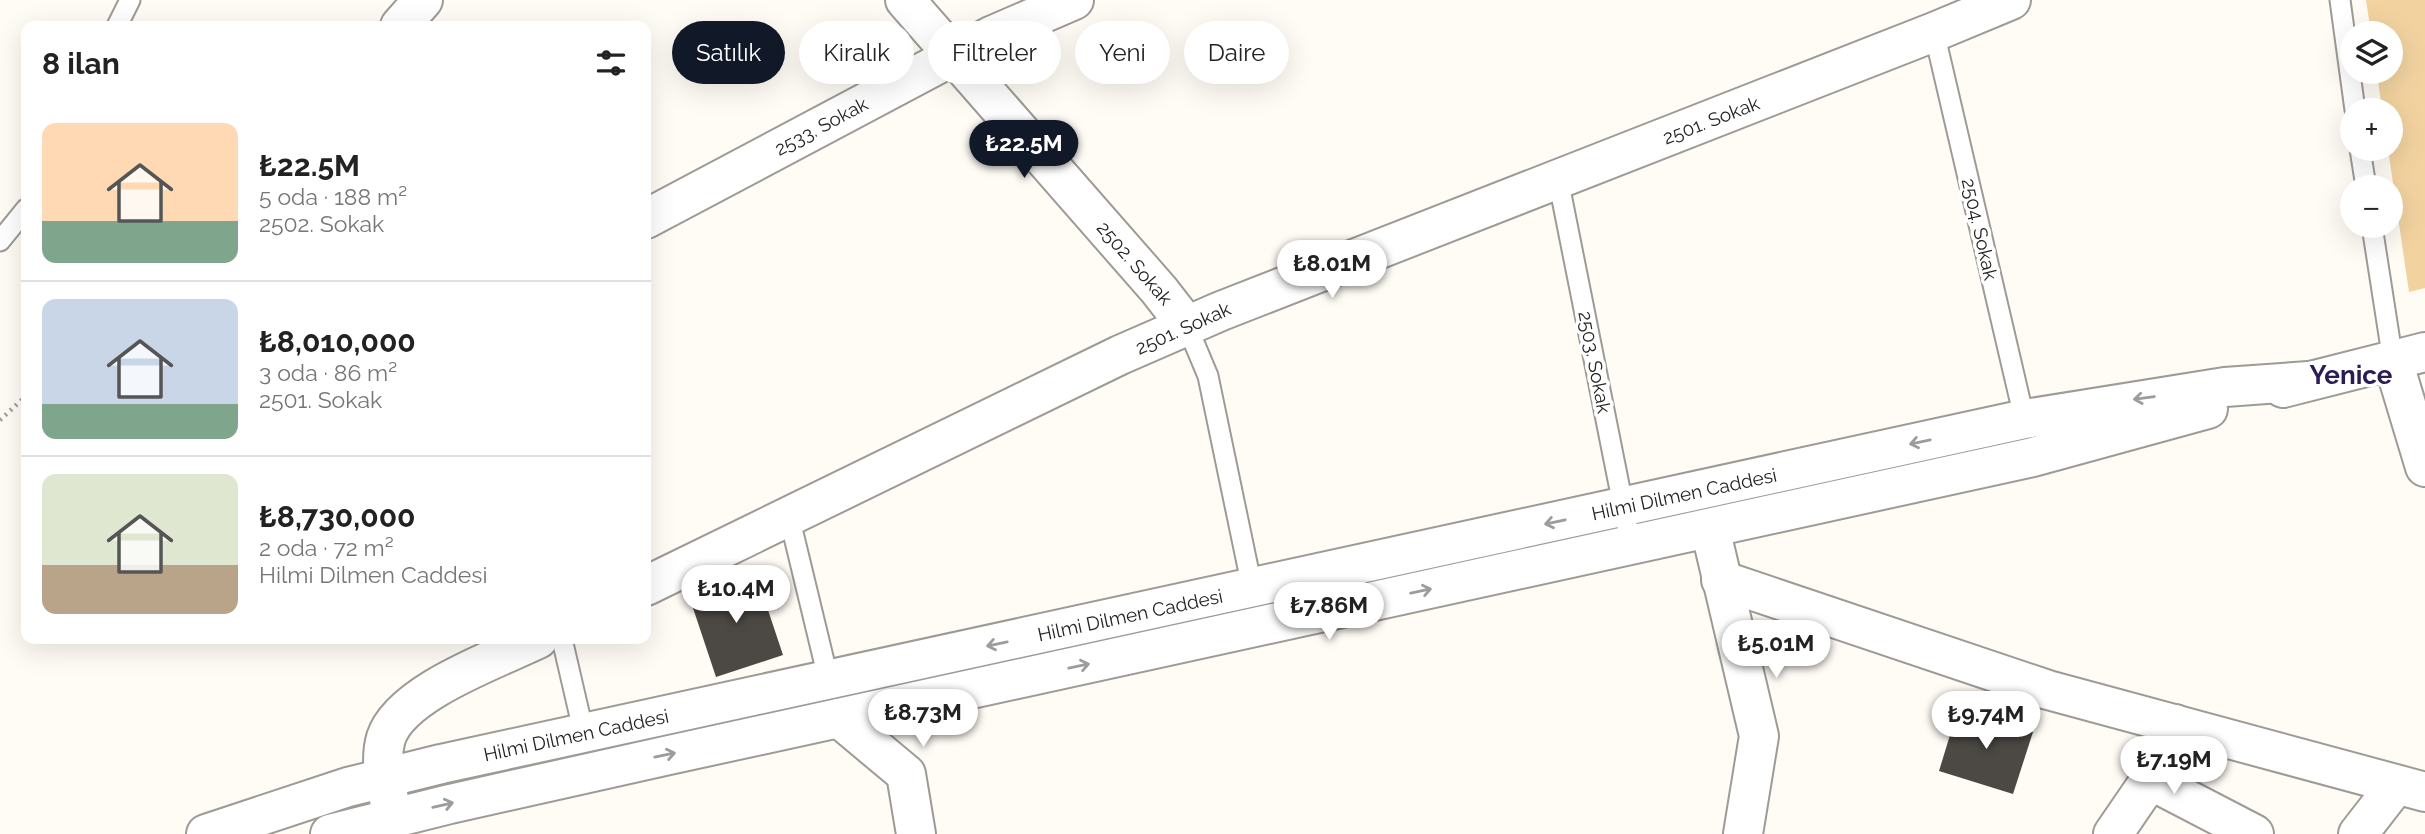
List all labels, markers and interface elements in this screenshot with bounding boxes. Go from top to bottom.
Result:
chip: Satılık [672,21,785,84]
chip: Kiralık [799,21,914,84]
chip: Filtreler [928,21,1061,84]
chip: Yeni [1075,21,1170,84]
chip: Daire [1184,21,1289,84]
map controls [2340,21,2403,238]
button: layers [2340,21,2403,84]
icon: filters [592,44,630,82]
text: 8 ilan [42,46,120,81]
street label: 2501. Sokak [1660,91,1762,149]
street label: 2533. Sokak [771,92,871,160]
button: + [2340,98,2403,161]
pin: ₺22.5M [967,120,1081,180]
text: ₺22.5M [985,129,1063,156]
text: ₺22.5M [259,148,360,183]
icon: home [98,151,182,235]
button: − [2340,175,2403,238]
street label: 2504. Sokak [1958,176,2002,282]
text: 5 oda · 188 m² [259,183,407,210]
text: 2502. Sokak [259,210,384,237]
street label: 2502. Sokak [1093,217,1177,309]
pin: ₺8.01M [1275,240,1389,300]
text: ₺8.01M [1293,249,1371,276]
street label: 2501. Sokak [1132,297,1234,359]
street label: 2503. Sokak [1574,309,1616,415]
text: ₺8,010,000 [259,324,416,359]
icon: home [98,327,182,411]
text: 3 oda · 86 m² [259,359,397,386]
district label: Yenice [2310,360,2393,390]
text: 2501. Sokak [259,386,382,413]
one-way arrow [2133,392,2155,405]
one-way arrow [1909,436,1932,449]
street label: Hilmi Dilmen Caddesi [1589,464,1779,524]
text: ₺8,730,000 [259,499,416,534]
icon: home [98,502,182,586]
one-way arrow [1544,516,1567,529]
text: 2 oda · 72 m² [259,534,394,561]
text: Hilmi Dilmen Caddesi [259,561,487,588]
pin: ₺10.4M [679,566,793,625]
text: ₺10.4M [697,574,775,601]
pin: ₺7.86M [1272,582,1386,642]
one-way arrow [1409,584,1432,598]
street label: Hilmi Dilmen Caddesi [1035,585,1225,645]
text: ₺7.86M [1290,591,1368,618]
pin: ₺5.01M [1719,620,1833,680]
text: ₺5.01M [1738,629,1814,656]
one-way arrow [986,637,1009,651]
one-way arrow [1067,658,1090,672]
pin: ₺8.73M [866,690,980,749]
pin: ₺9.74M [1929,692,2043,751]
text: ₺8.73M [884,698,962,725]
text: ₺9.74M [1948,700,2024,727]
street label: Hilmi Dilmen Caddesi [481,705,671,765]
pin: ₺7.19M [2117,736,2231,796]
text: ₺7.19M [2136,745,2212,772]
one-way arrow [653,748,676,762]
one-way arrow [431,798,454,811]

